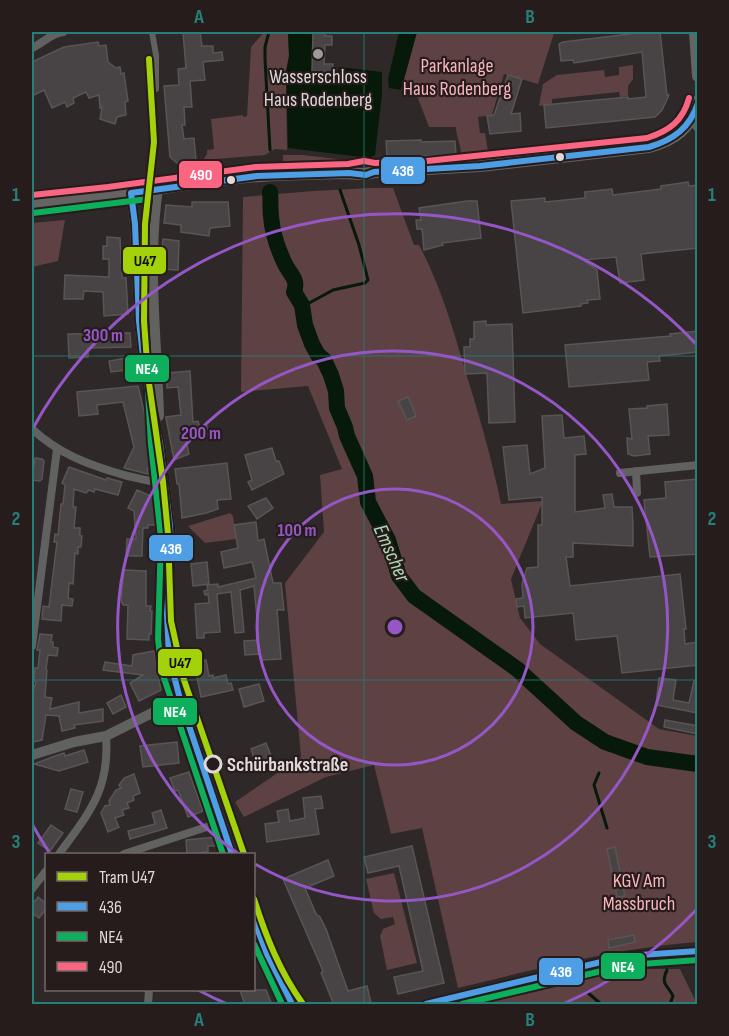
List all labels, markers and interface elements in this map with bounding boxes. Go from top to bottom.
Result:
text: A [193,5,204,29]
text: B [525,5,535,29]
marker: Wasserschloss Haus Rodenberg [311,47,325,61]
park label: Parkanlage Haus Rodenberg [403,54,511,101]
place label: Wasserschloss Haus Rodenberg [264,65,372,112]
unlabelled marker [554,151,566,163]
line badge: 436 [380,156,426,185]
line badge: 490 [178,160,223,189]
text: 436 [392,162,414,181]
text: 490 [190,166,212,185]
unlabelled marker [225,174,237,186]
text: 1 [12,183,20,207]
text: 1 [708,183,716,207]
line badge: U47 [122,246,167,275]
text: U47 [134,252,156,271]
text: 300 m [83,325,123,346]
line badge: NE4 [124,354,170,383]
text: NE4 [136,360,159,379]
text: 200 m [181,423,221,444]
text: 2 [12,507,20,531]
text: 2 [708,507,716,531]
text: 100 m [278,520,317,541]
water label: Emscher [368,521,416,587]
line badge: 436 [148,534,194,562]
text: 436 [160,540,182,559]
centre of rings [385,617,405,637]
line badge: U47 [157,648,203,677]
text: U47 [169,654,191,673]
line badge: NE4 [152,697,198,726]
text: NE4 [164,703,187,722]
place label: Schürbankstraße [227,753,348,777]
marker: Schürbankstraße [204,755,222,773]
text: 3 [12,830,21,854]
text: 3 [708,830,717,854]
legend [45,853,255,991]
text: Tram U47 [99,867,156,888]
park label: KGV Am Massbruch [603,869,675,916]
text: 436 [99,897,122,918]
text: NE4 [99,927,123,948]
line badge: NE4 [600,952,646,980]
text: 490 [99,957,123,978]
line badge: 436 [538,957,584,986]
text: NE4 [612,958,635,977]
text: 436 [550,963,572,982]
text: A [193,1008,204,1032]
text: B [525,1008,535,1032]

